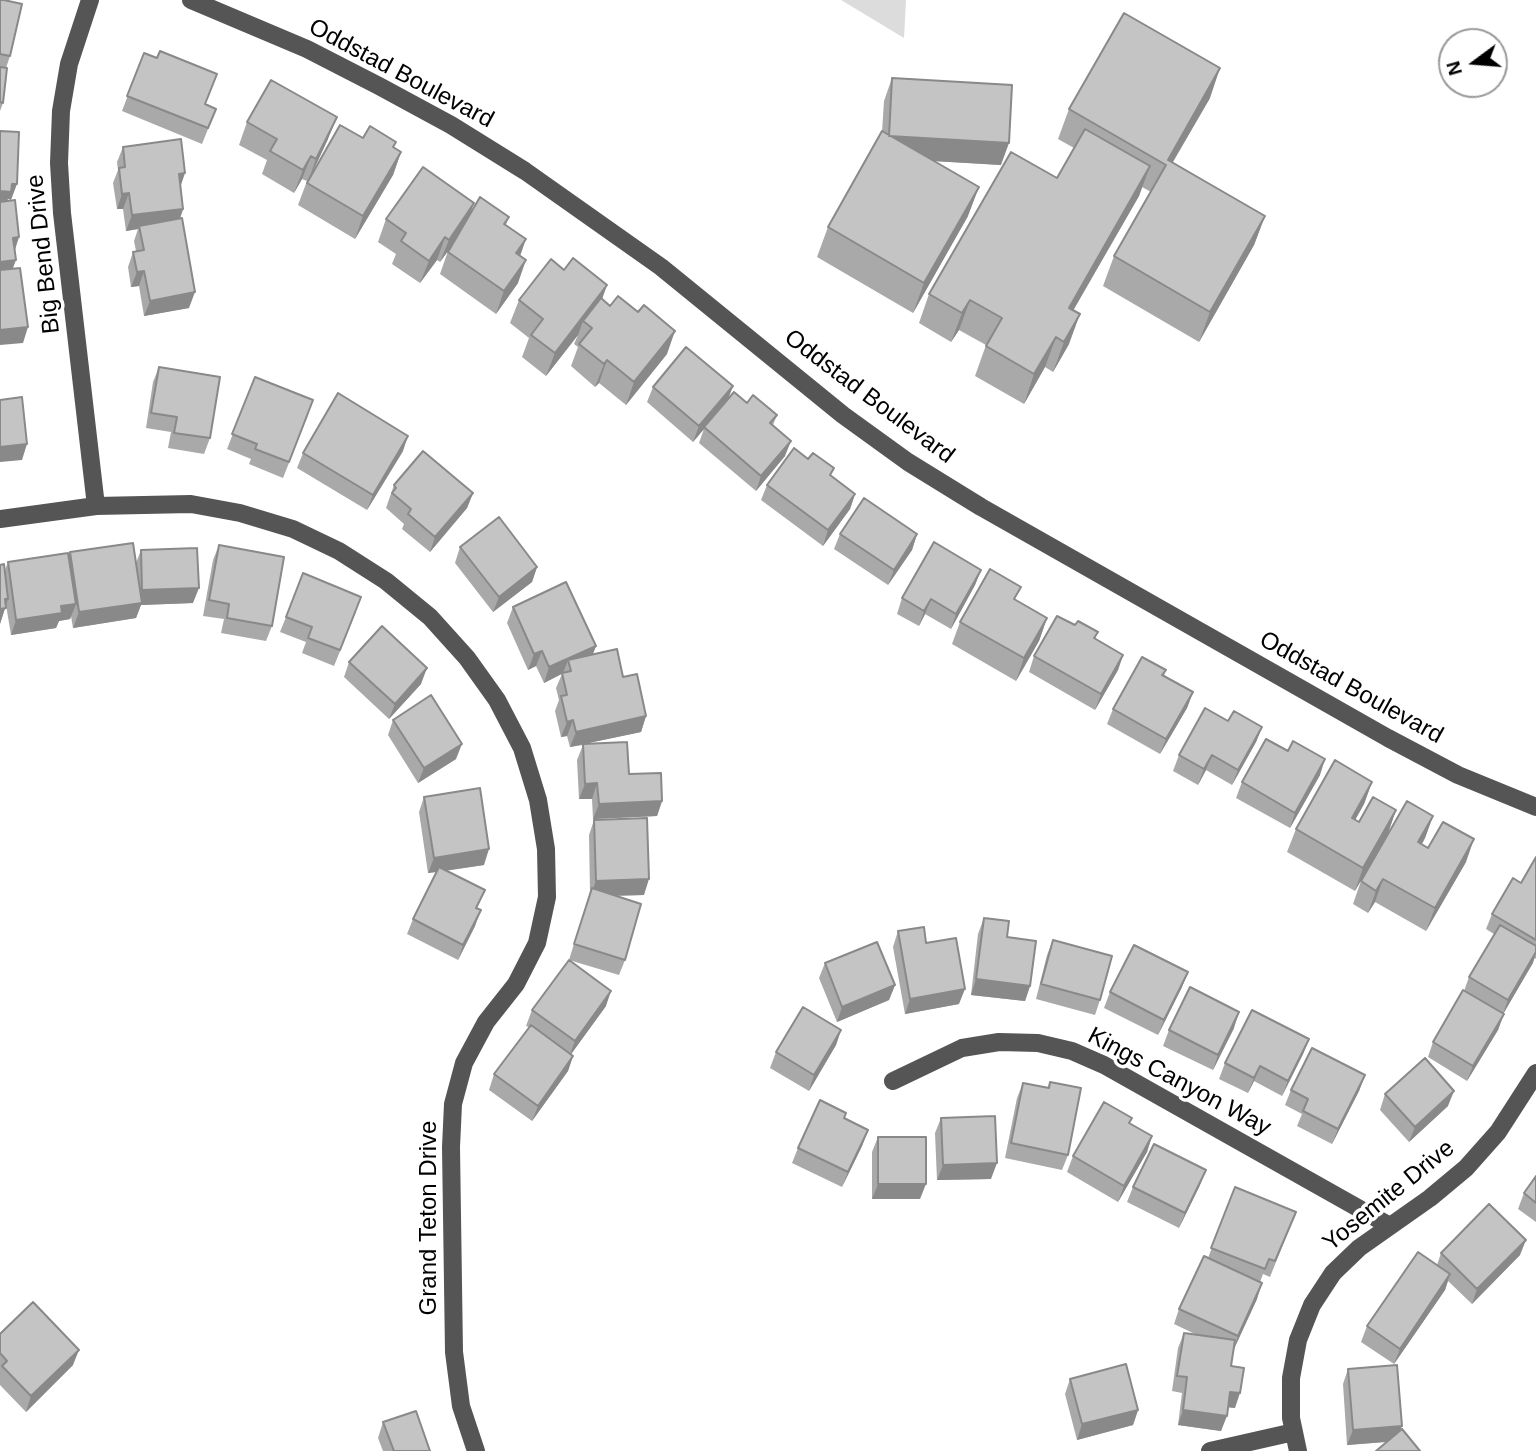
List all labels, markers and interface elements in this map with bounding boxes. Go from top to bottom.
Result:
street label: Oddstad Boulevard [304,13,498,135]
north arrow [1438,28,1508,98]
text: N [1442,59,1466,78]
street label: Big Bend Drive [21,173,67,335]
street label: Oddstad Boulevard [778,324,960,470]
street label: Oddstad Boulevard [1254,626,1448,750]
street label: Kings Canyon Way [1083,1022,1275,1142]
street label: Grand Teton Drive [415,1121,443,1315]
street label: Yosemite Drive [1318,1134,1460,1258]

